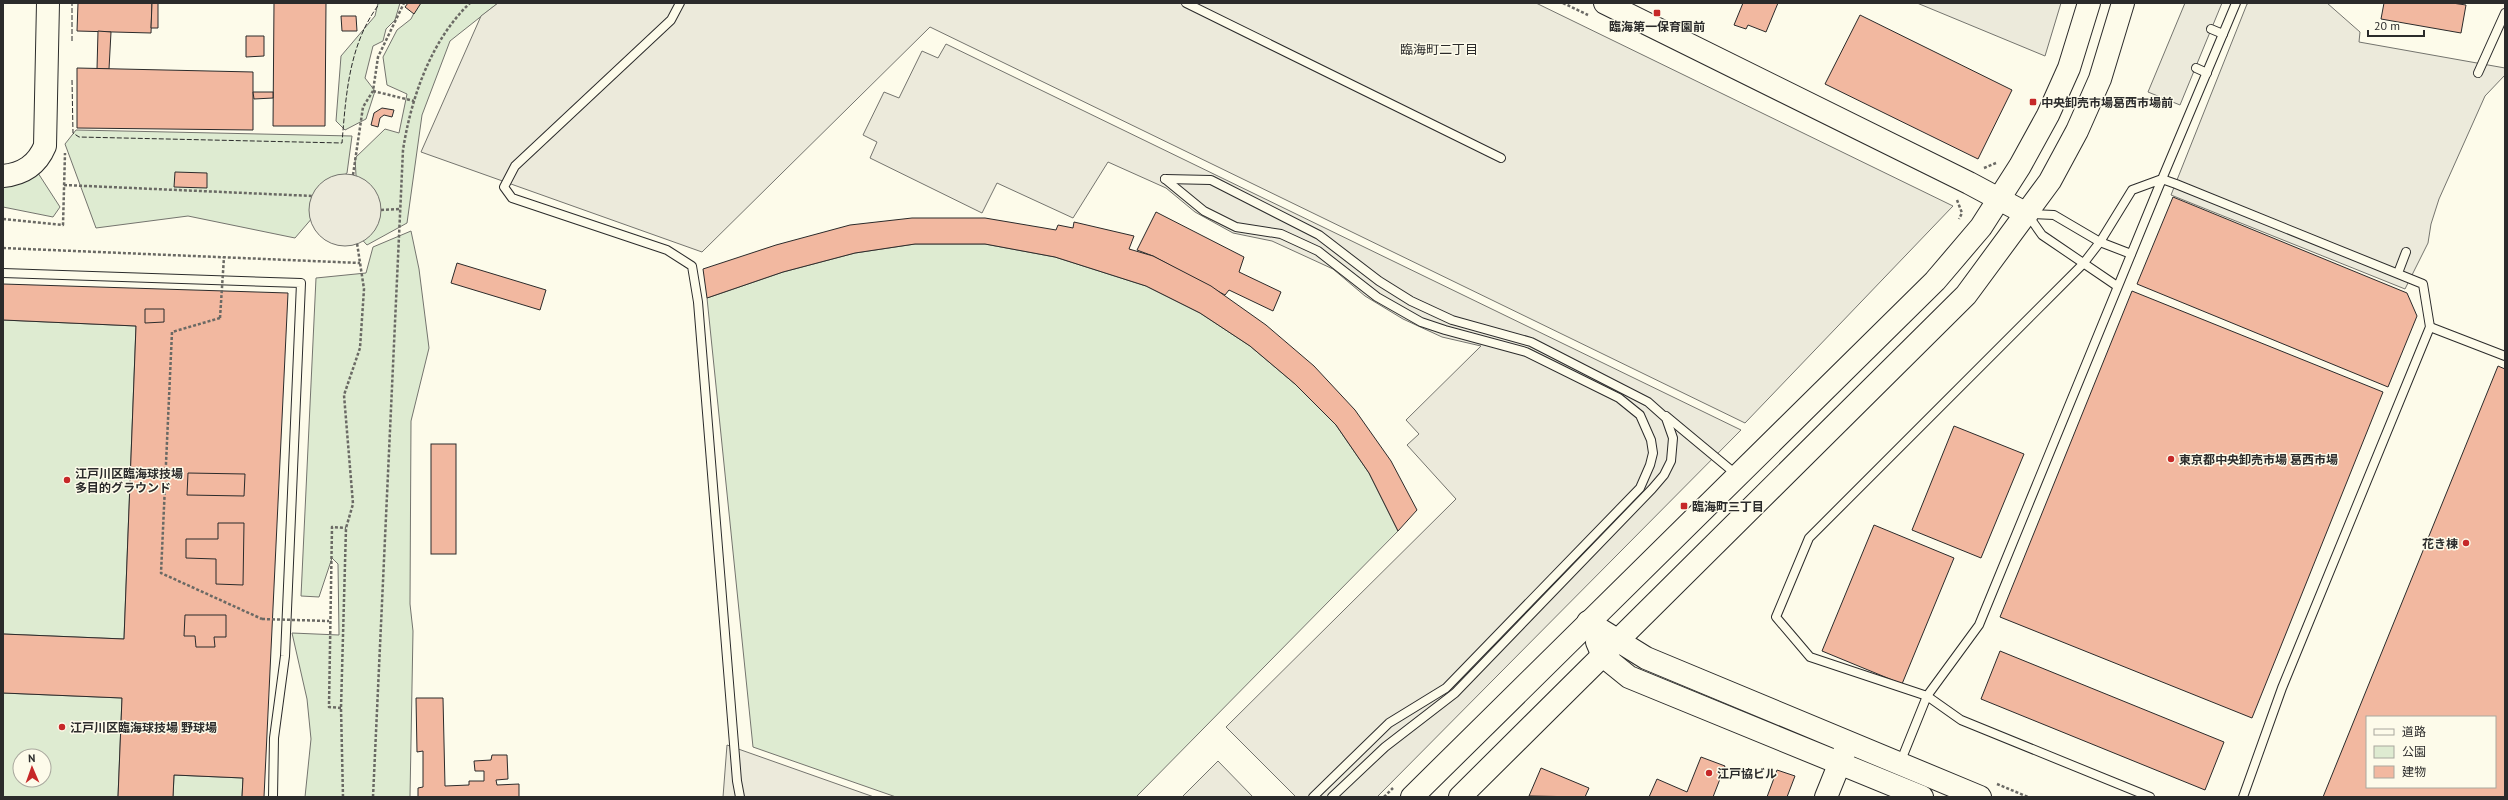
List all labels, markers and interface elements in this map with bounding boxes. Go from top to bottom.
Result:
marker: 臨海第一保育園前 [1652,8,1662,18]
scale bar [2368,12,2424,38]
text: 20 m [2374,18,2400,33]
place label: 臨海第一保育園前 [1609,19,1705,34]
district label: 臨海町二丁目 [1400,41,1478,58]
place label: 中央卸売市場葛西市場前 [2041,95,2173,110]
marker: 中央卸売市場葛西市場前 [2028,97,2038,107]
place label: 東京都中央卸売市場 葛西市場 [2179,452,2338,467]
marker: 東京都中央卸売市場 葛西市場 [2166,454,2176,464]
place label: 江戸川区臨海球技場 多目的グラウンド [75,466,183,495]
marker: 江戸川区臨海球技場 多目的グラウンド [62,475,72,485]
place label: 臨海町三丁目 [1692,499,1764,514]
marker: 臨海町三丁目 [1679,501,1689,511]
place label: 花き棟 [2422,536,2458,551]
marker: 花き棟 [2461,538,2471,548]
legend [2366,716,2496,788]
place label: 江戸川区臨海球技場 野球場 [70,720,217,735]
marker: 江戸川区臨海球技場 野球場 [57,722,67,732]
text: 道路 [2402,724,2426,739]
text: 公園 [2402,744,2426,759]
north arrow [12,748,52,788]
text: N [28,751,36,765]
text: 建物 [2402,764,2426,779]
place label: 江戸協ビル [1717,766,1777,781]
marker: 江戸協ビル [1704,768,1714,778]

